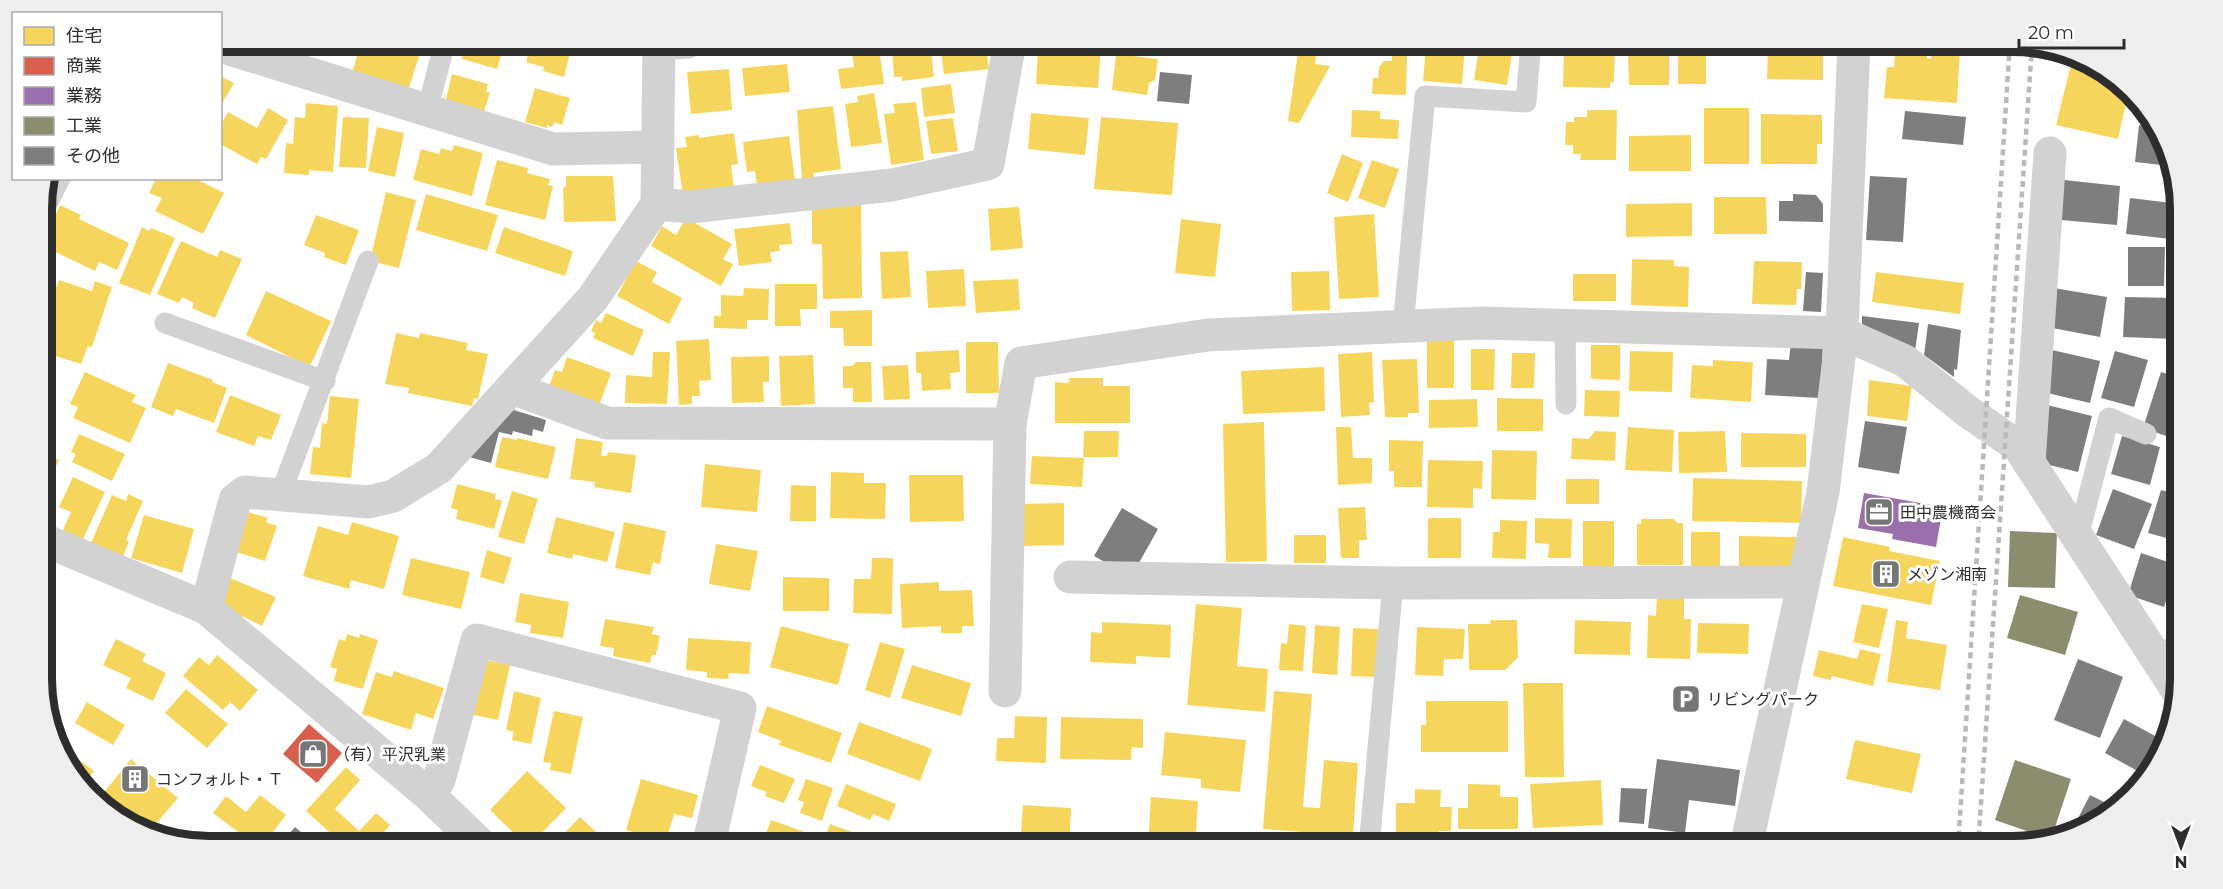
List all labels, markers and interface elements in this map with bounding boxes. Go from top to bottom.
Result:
legend [12,12,222,180]
scale bar [2019,12,2124,50]
text: 20 m [2028,22,2074,44]
text: 住宅 [66,25,102,47]
text: 商業 [66,55,102,77]
text: 業務 [66,85,102,107]
text: 工業 [66,115,102,137]
text: その他 [66,145,120,167]
office icon: 田中農機商会 [1863,496,1895,528]
place label: 田中農機商会 [1900,503,1996,522]
building icon: メゾン湘南 [1870,558,1902,590]
place label: メゾン湘南 [1907,565,1987,584]
parking icon: リビングパーク [1670,683,1702,715]
place label: リビングパーク [1707,690,1819,709]
shop icon: （有）平沢乳業 [297,738,329,770]
place label: （有）平沢乳業 [334,745,446,764]
building icon: コンフォルト・Ｔ [119,763,151,795]
place label: コンフォルト・Ｔ [156,770,284,789]
north arrow [2151,817,2211,877]
text: N [2175,852,2187,871]

